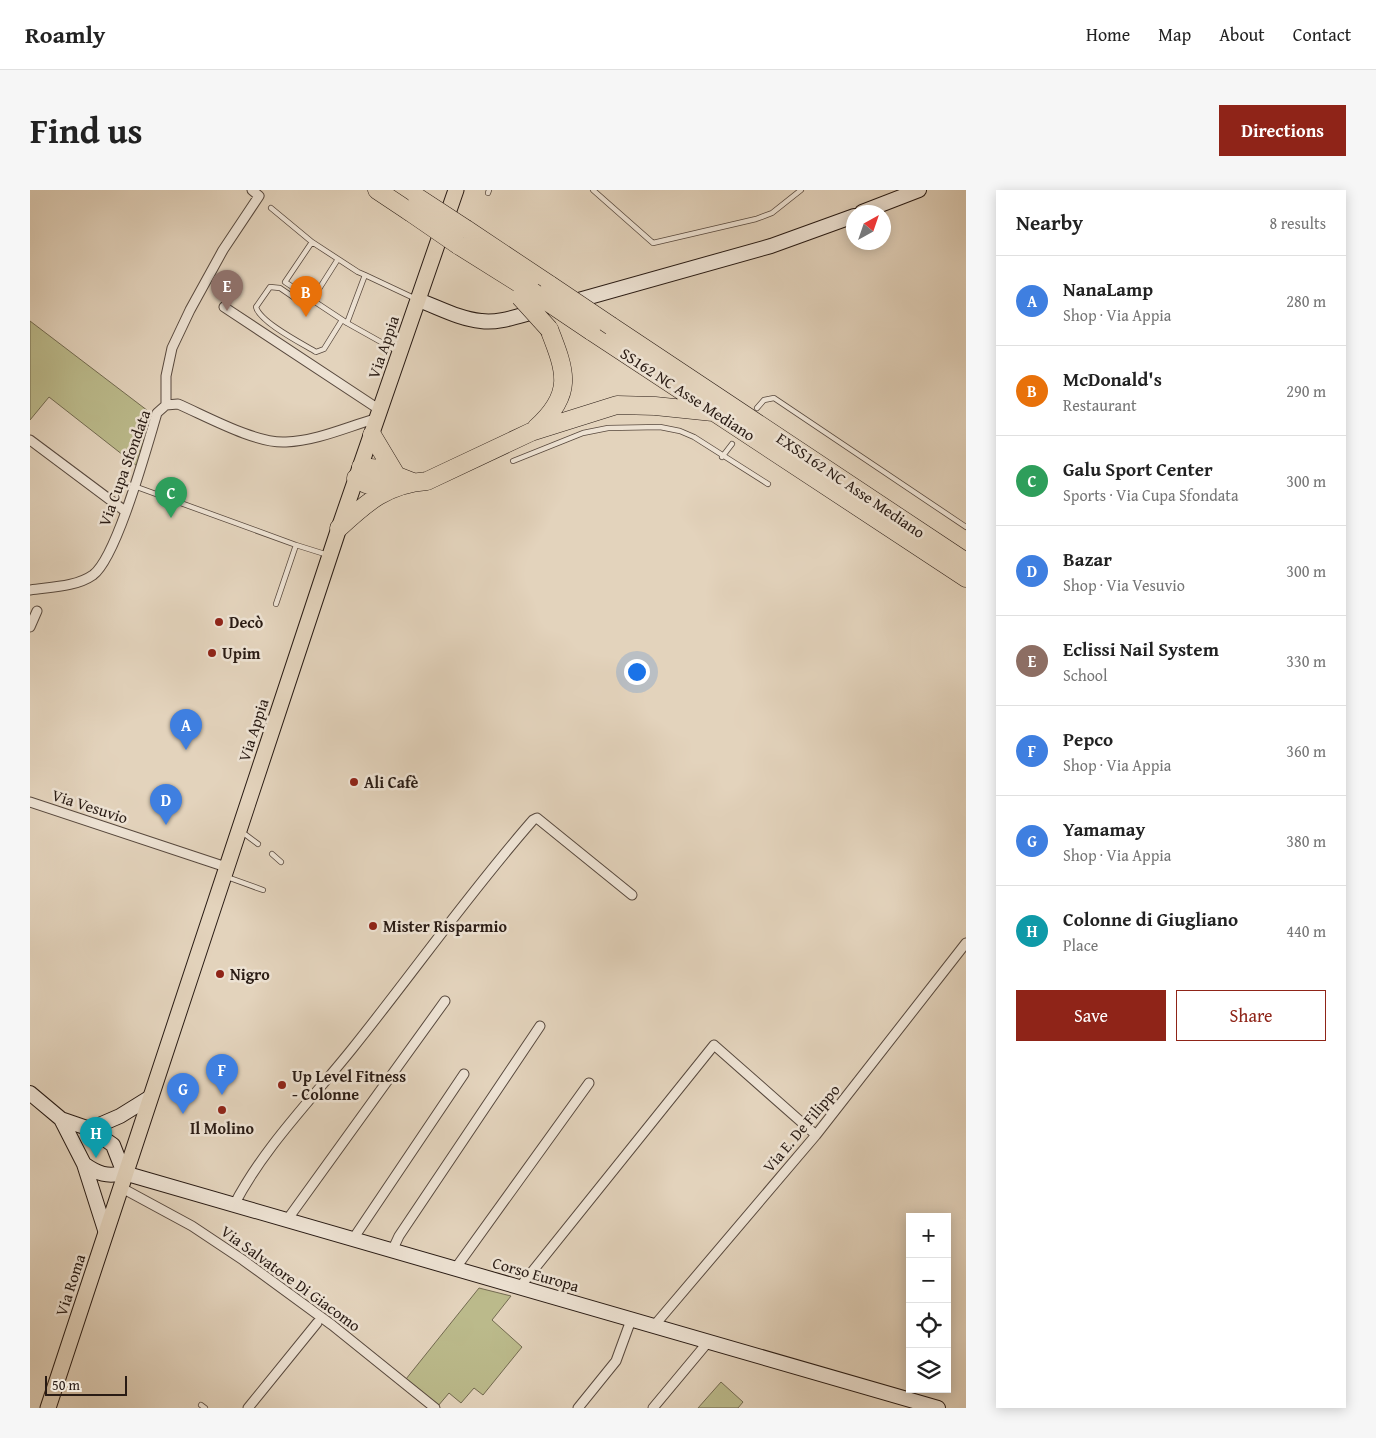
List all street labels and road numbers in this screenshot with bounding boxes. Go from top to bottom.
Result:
street label: Via Appia [361,312,405,382]
street label: SS162 NC Asse Mediano [616,341,760,447]
street label: Via Cupa Sfondata [92,406,156,530]
street label: EXSS162 NC Asse Mediano [772,426,930,544]
street label: Via Appia [232,695,275,765]
street label: Via Vesuvio [49,782,131,830]
street label: Via E. De Filippo [757,1079,845,1177]
street label: Via Salvatore Di Giacomo [216,1219,366,1337]
street label: Via Roma [49,1250,91,1319]
street label: Corso Europa [490,1250,582,1298]

